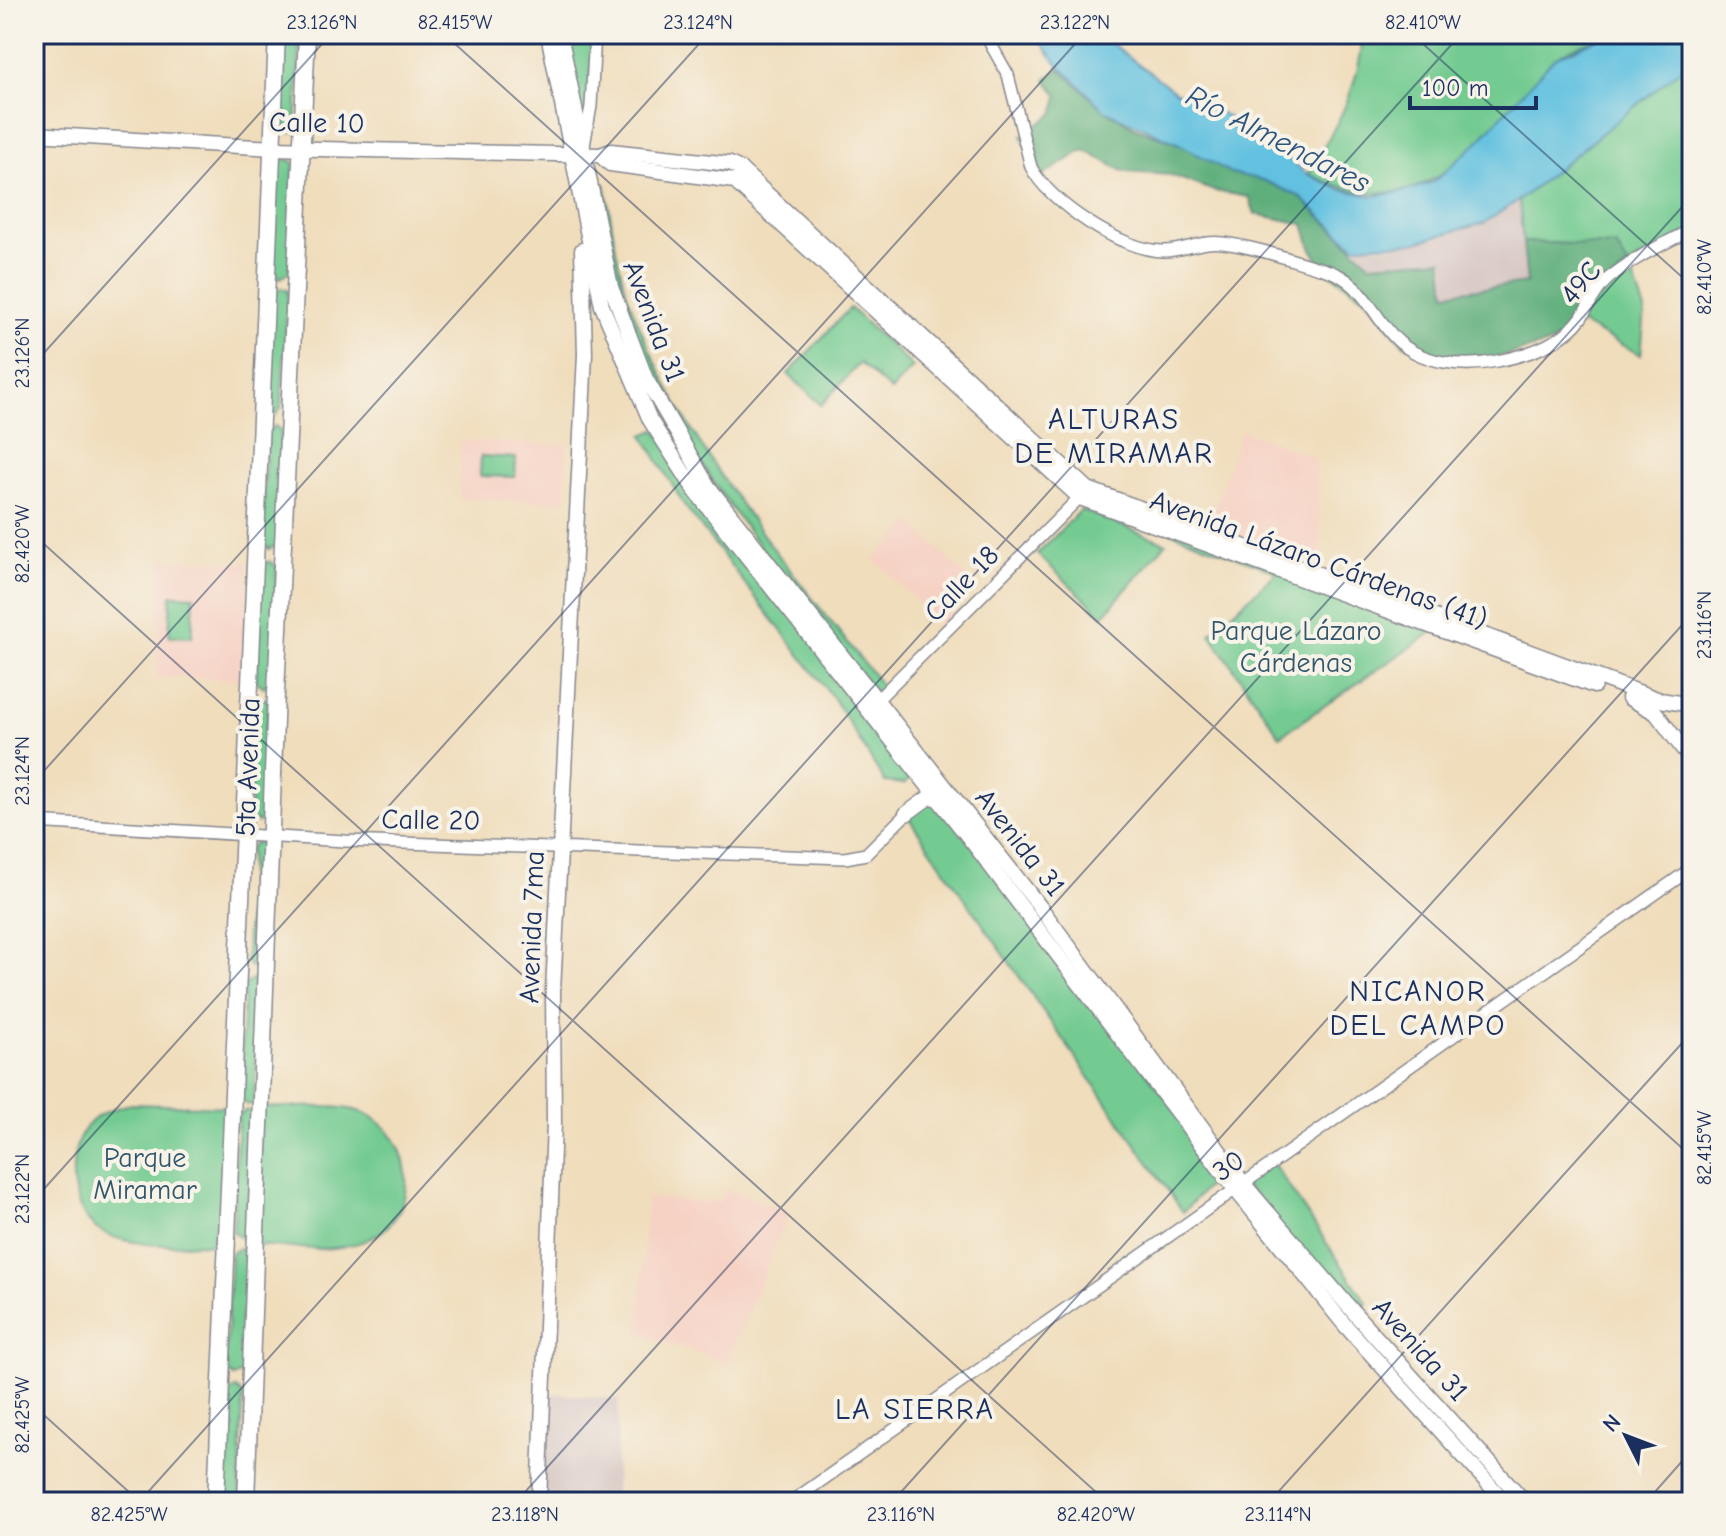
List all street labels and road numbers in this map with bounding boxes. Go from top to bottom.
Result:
street label: Calle 10 [269,106,365,140]
street label: 49C [1554,255,1608,310]
street label: Avenida 31 [616,256,692,386]
street label: Avenida Lázaro Cárdenas (41) [1146,484,1492,636]
street label: Calle 18 [918,539,1005,628]
street label: 5ta Avenida [230,697,266,837]
street label: Avenida 31 [968,783,1072,903]
street label: Calle 20 [381,803,481,837]
street label: Avenida 7ma [513,850,551,1004]
street label: 30 [1207,1144,1251,1188]
street label: Avenida 31 [1366,1292,1475,1408]

